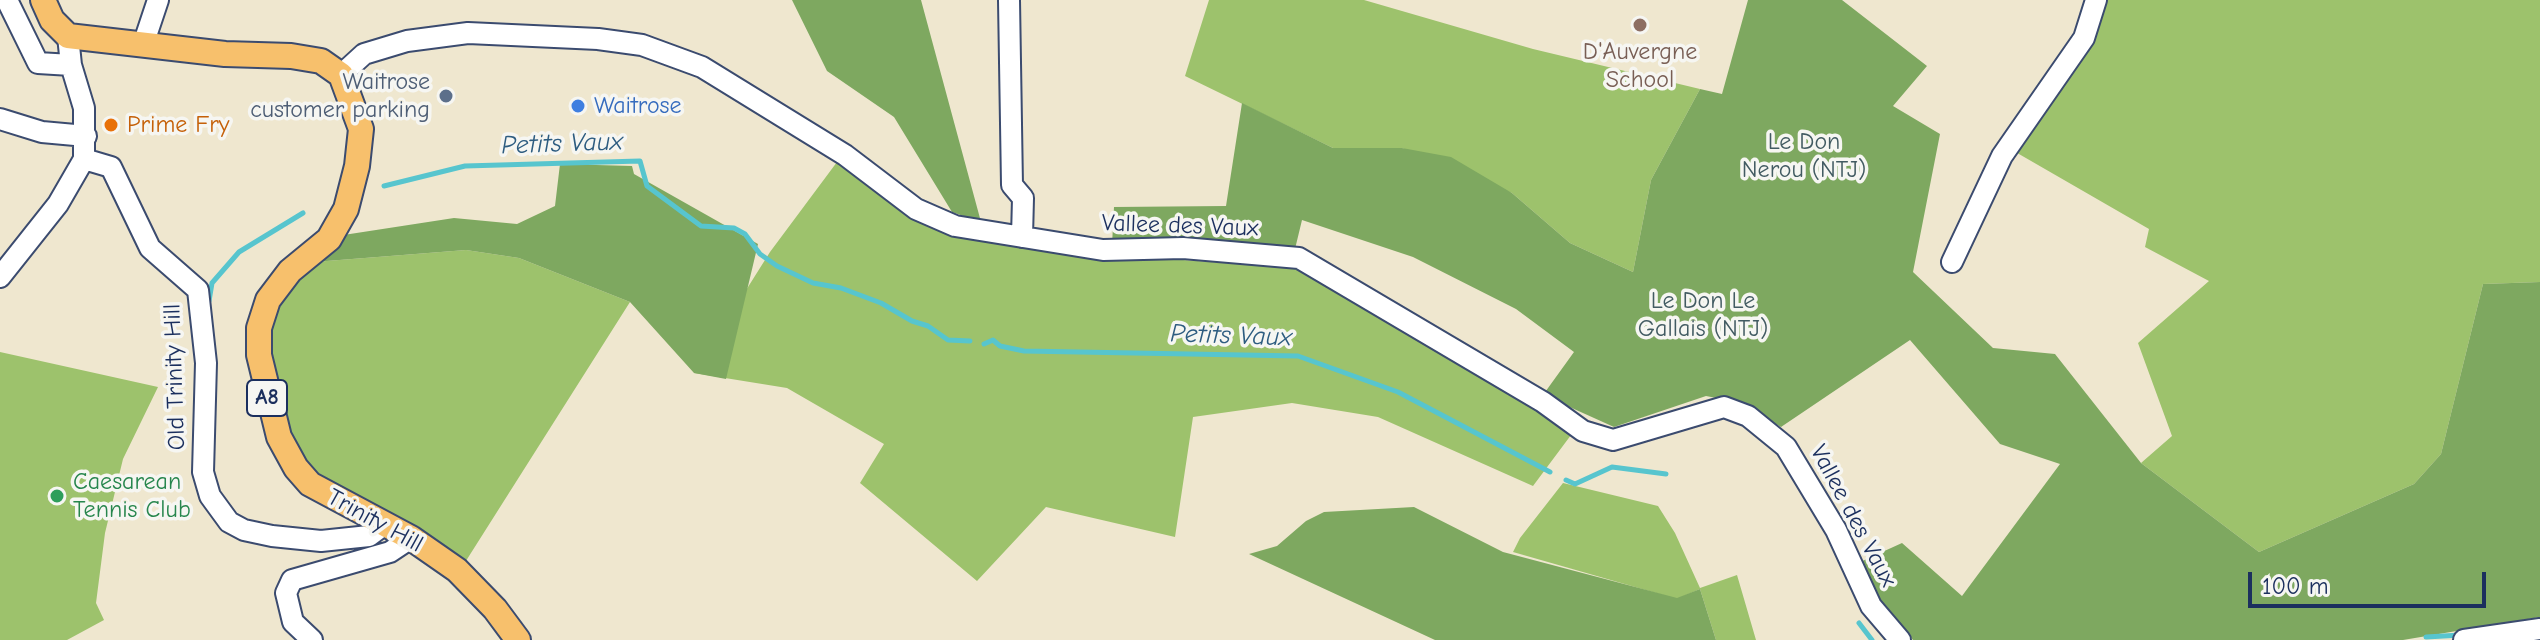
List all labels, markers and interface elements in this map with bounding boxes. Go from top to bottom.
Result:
marker: D'Auvergne School [1631,16,1649,34]
place label: D'Auvergne School [1583,38,1697,94]
place label: Waitrose customer parking [250,68,430,124]
marker: Waitrose customer parking [437,87,455,105]
place label: Waitrose [594,92,681,120]
marker: Waitrose [569,97,587,115]
place label: Prime Fry [127,111,229,139]
marker: Prime Fry [102,116,120,134]
water label: Petits Vaux [501,126,623,162]
park label: Le Don Nerou (NTJ) [1742,128,1866,184]
street label: Vallee des Vaux [1101,209,1259,243]
park label: Le Don Le Gallais (NTJ) [1638,287,1768,343]
street label: Old Trinity Hill [158,303,192,451]
water label: Petits Vaux [1170,318,1292,354]
road number: A8 [247,380,287,416]
street label: Vallee des Vaux [1804,440,1902,592]
place label: Caesarean Tennis Club [73,468,191,524]
street label: Trinity Hill [322,483,428,559]
marker: Caesarean Tennis Club [48,487,66,505]
scale bar [2252,556,2490,606]
text: 100 m [2262,572,2329,600]

